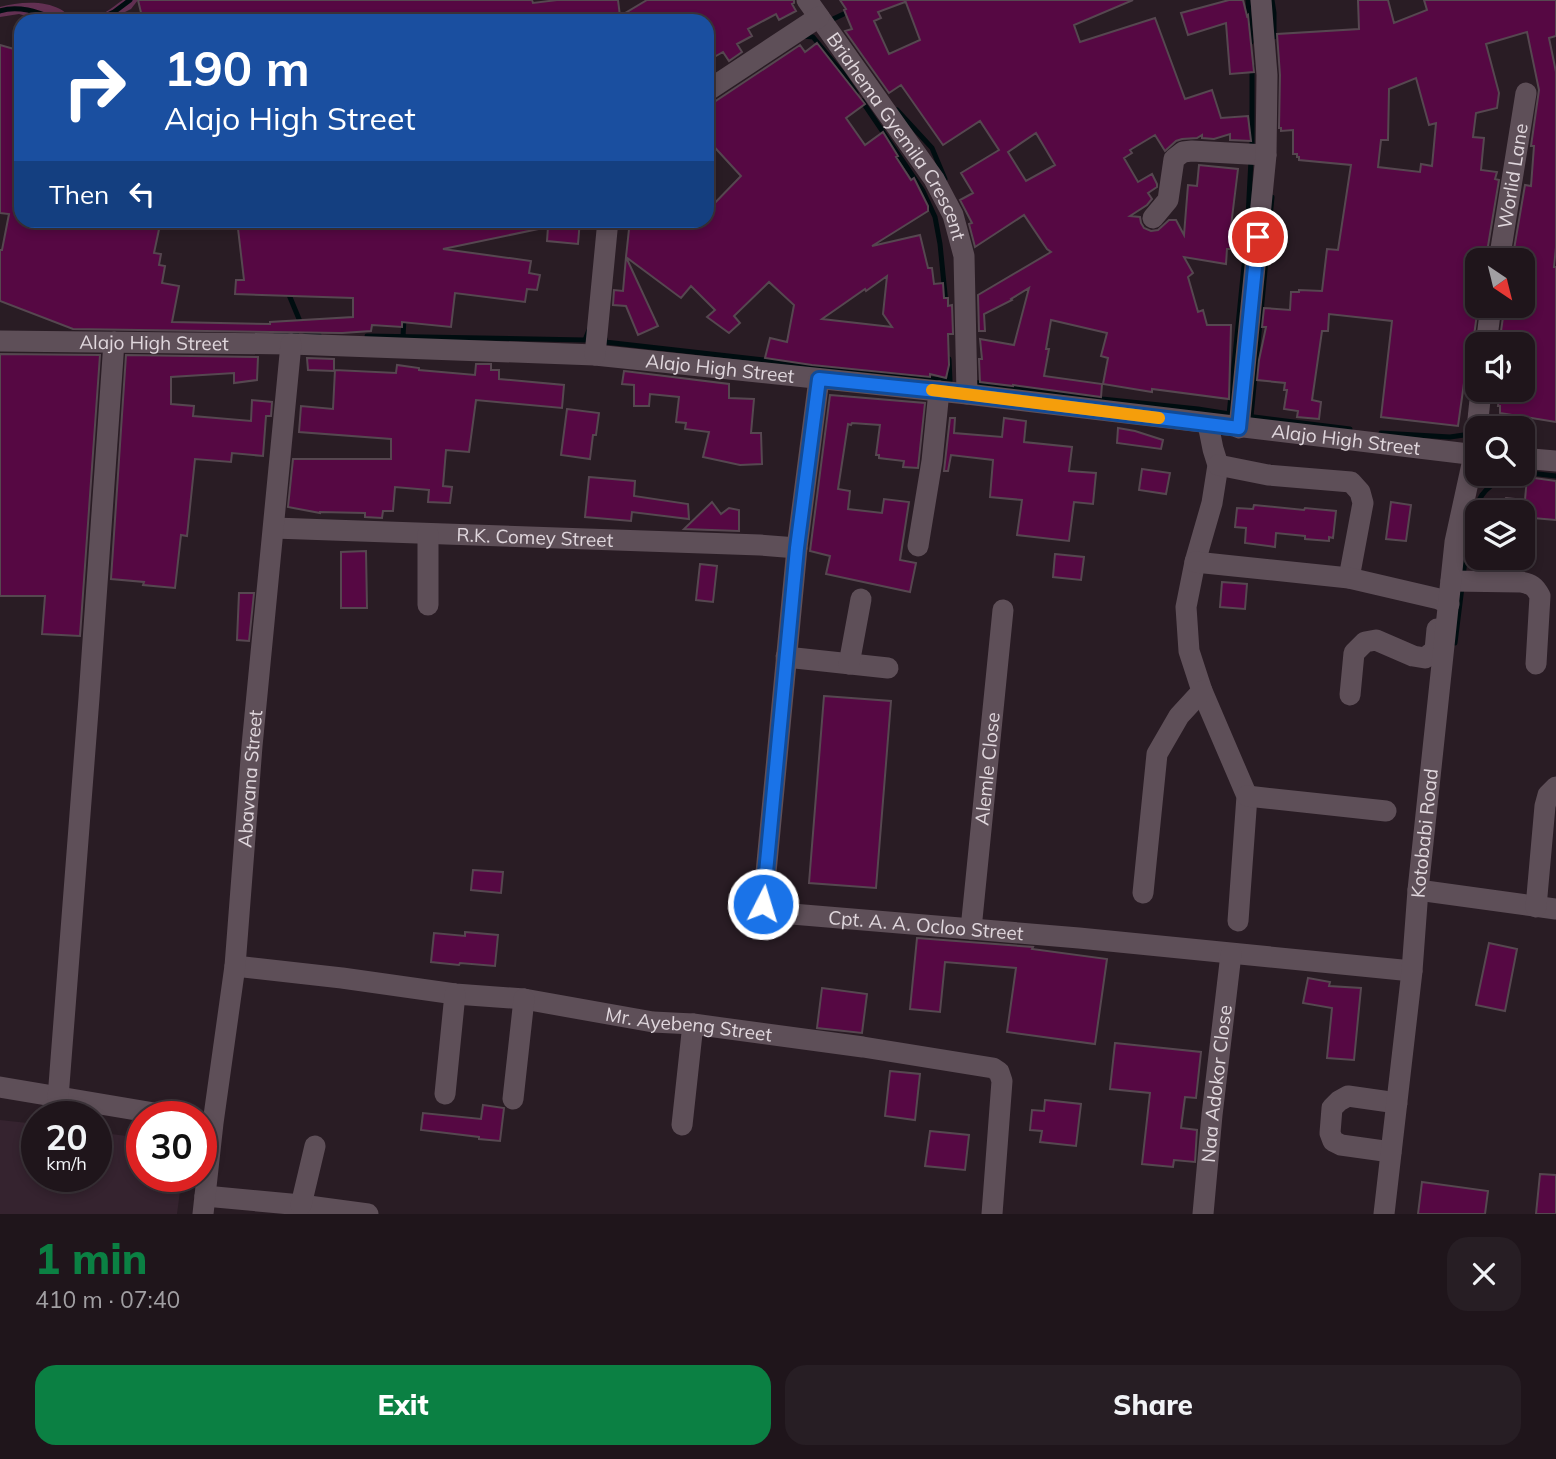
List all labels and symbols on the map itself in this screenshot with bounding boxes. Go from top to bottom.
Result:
street label: Briahema Gyemila Crescent [822,27,971,243]
street label: Worlid Lane [1492,122,1533,231]
pin [1228,207,1288,267]
north arrow [1465,248,1535,318]
street label: Alajo High Street [79,330,229,355]
street label: Alajo High Street [644,348,796,388]
street label: Alajo High Street [1270,419,1422,460]
street label: R.K. Comey Street [456,522,614,552]
street label: Abavana Street [232,708,267,848]
street label: Alemle Close [969,711,1005,826]
street label: Kotobabi Road [1405,767,1443,899]
position arrow [726,867,800,941]
street label: Cpt. A. A. Ocloo Street [827,905,1025,945]
street label: Mr. Ayebeng Street [604,1002,774,1047]
street label: Naa Adokor Close [1196,1003,1237,1164]
speed limit sign: 30 [126,1101,217,1192]

